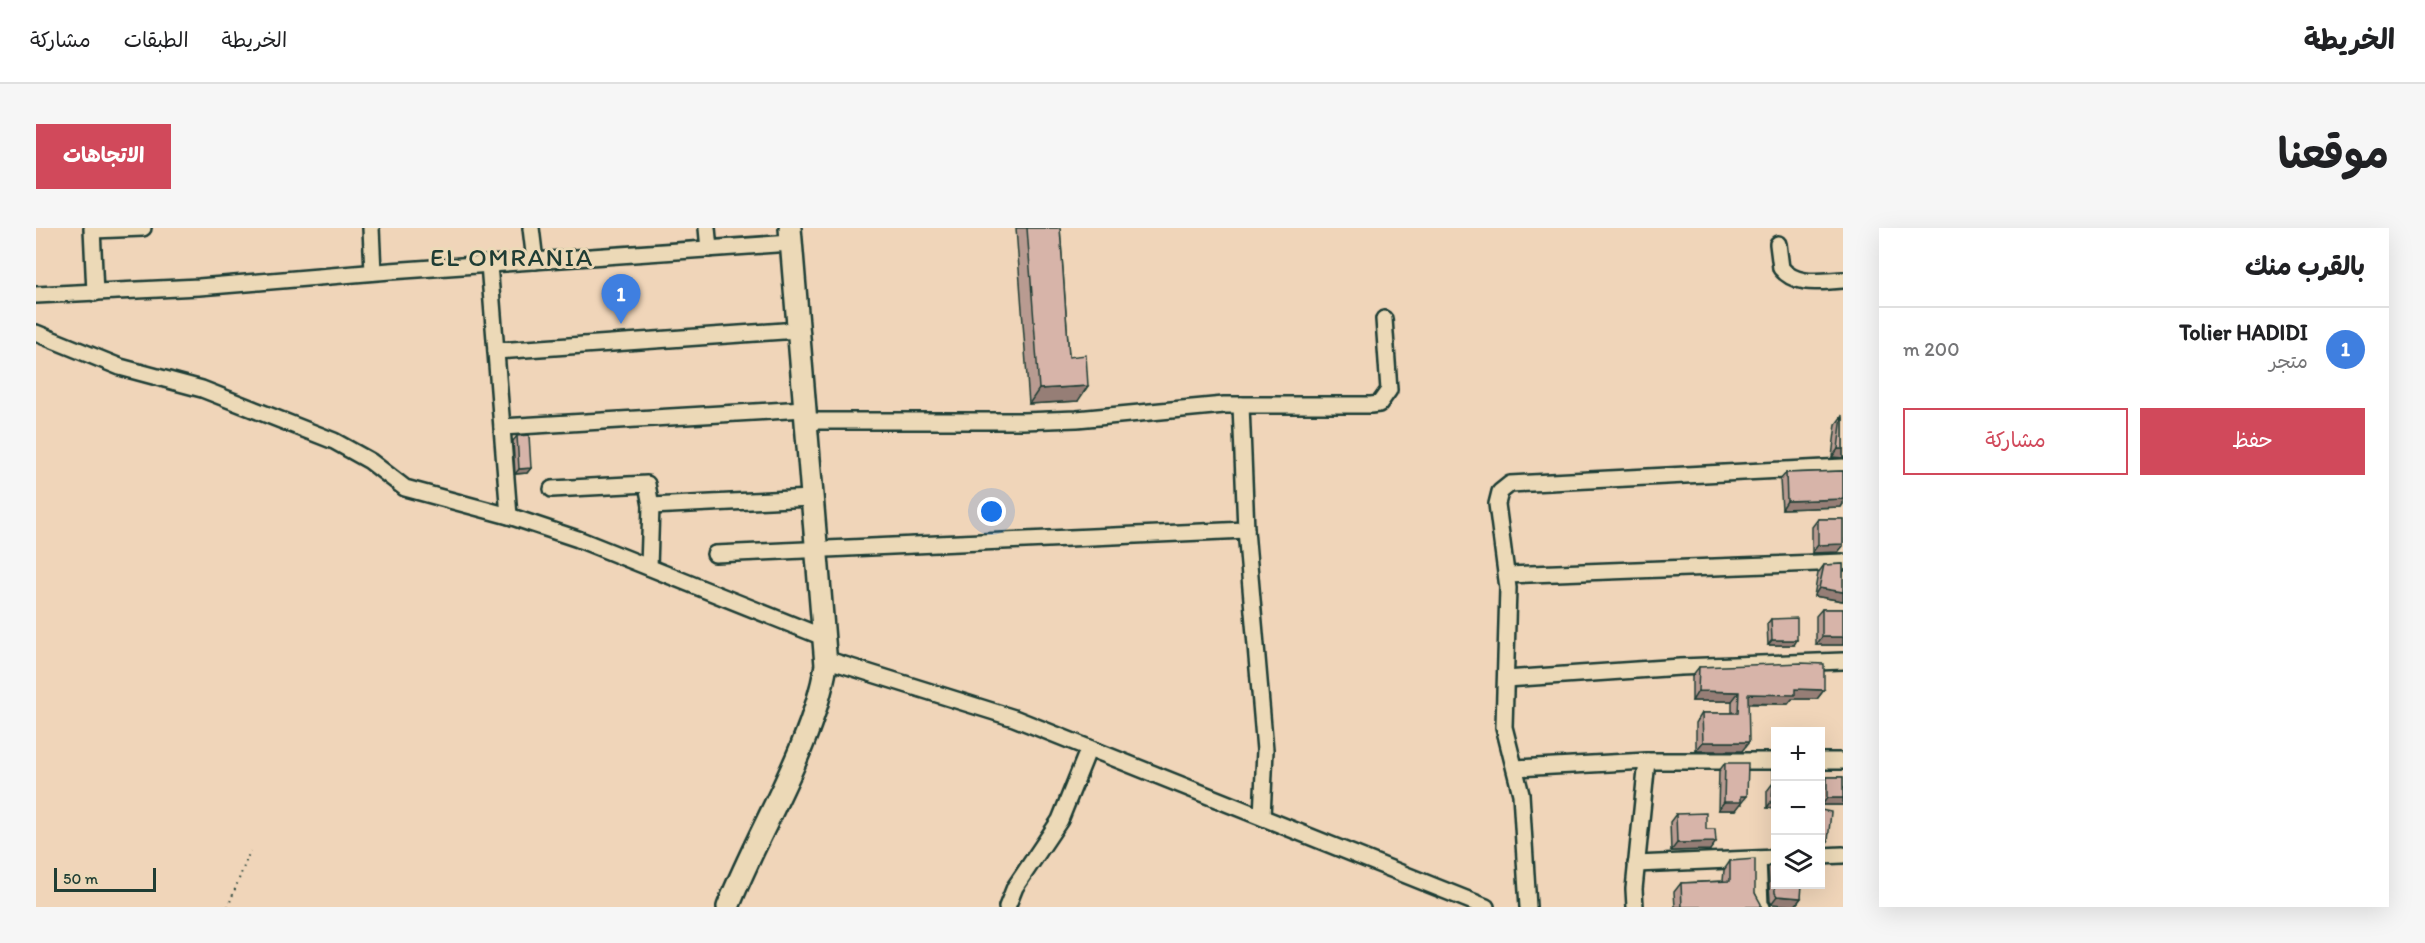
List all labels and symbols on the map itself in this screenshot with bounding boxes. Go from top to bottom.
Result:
district label: EL OMRANIA [430,241,594,273]
pin: 1 [602,274,640,324]
your location [977,497,1006,526]
scale bar [54,865,156,892]

